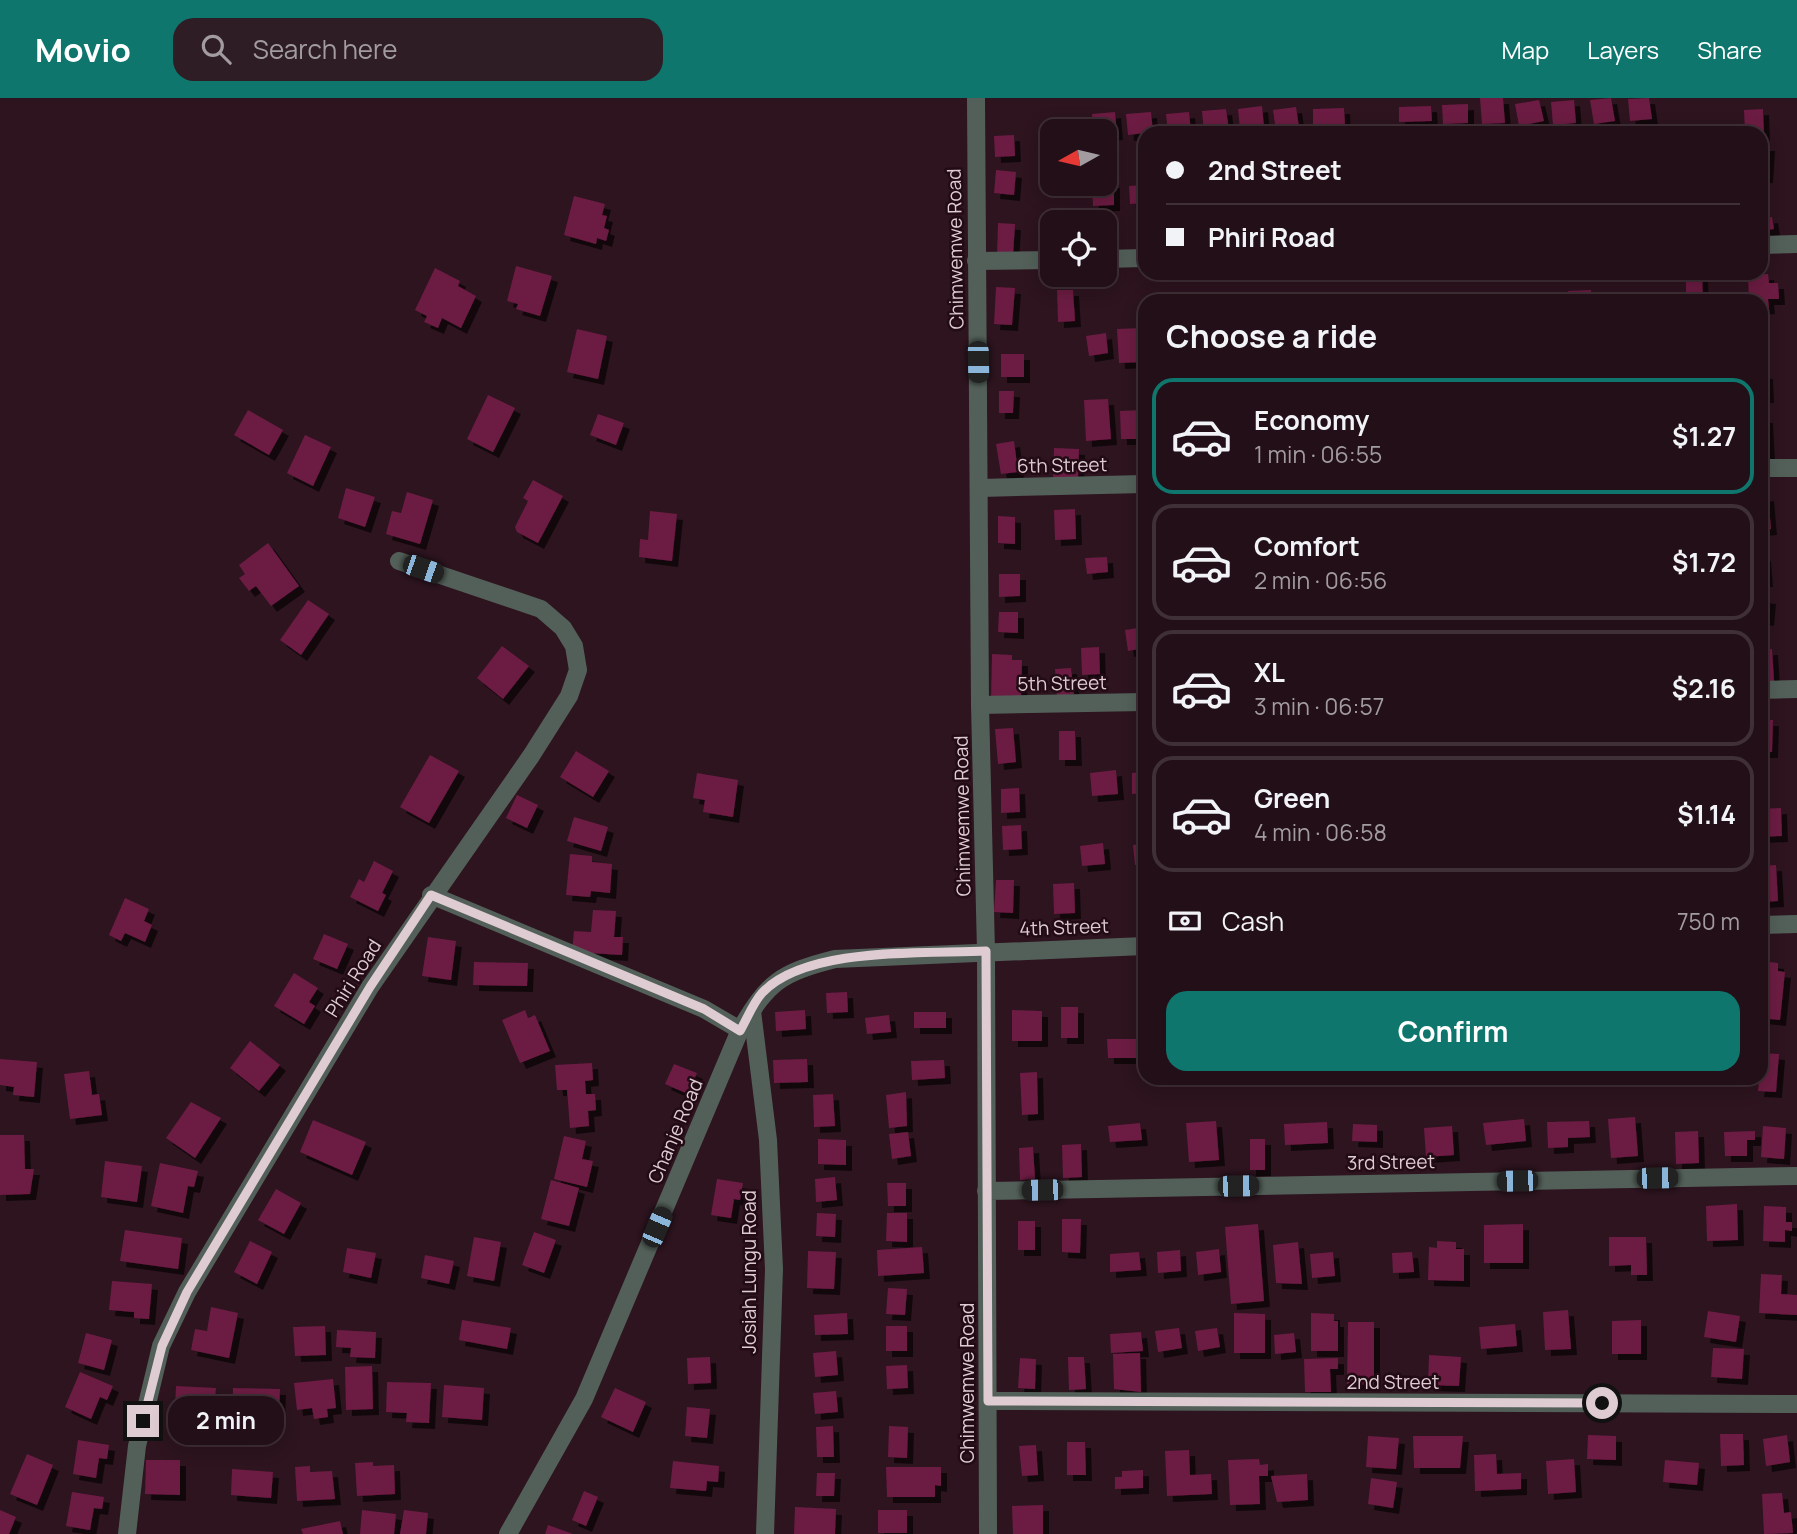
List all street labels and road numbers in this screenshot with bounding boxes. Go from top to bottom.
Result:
street label: Chimwemwe Road [941,168,969,330]
street label: 6th Street [1017,451,1107,479]
street label: 5th Street [1017,669,1107,697]
street label: Chimwemwe Road [948,735,976,897]
street label: 4th Street [1019,912,1109,942]
street label: Phiri Road [319,934,387,1022]
street label: Chanje Road [641,1075,709,1187]
street label: 3rd Street [1347,1148,1435,1176]
street label: Josiah Lungu Road [736,1190,762,1354]
street label: Chimwemwe Road [954,1303,980,1463]
street label: 2nd Street [1347,1369,1439,1395]

